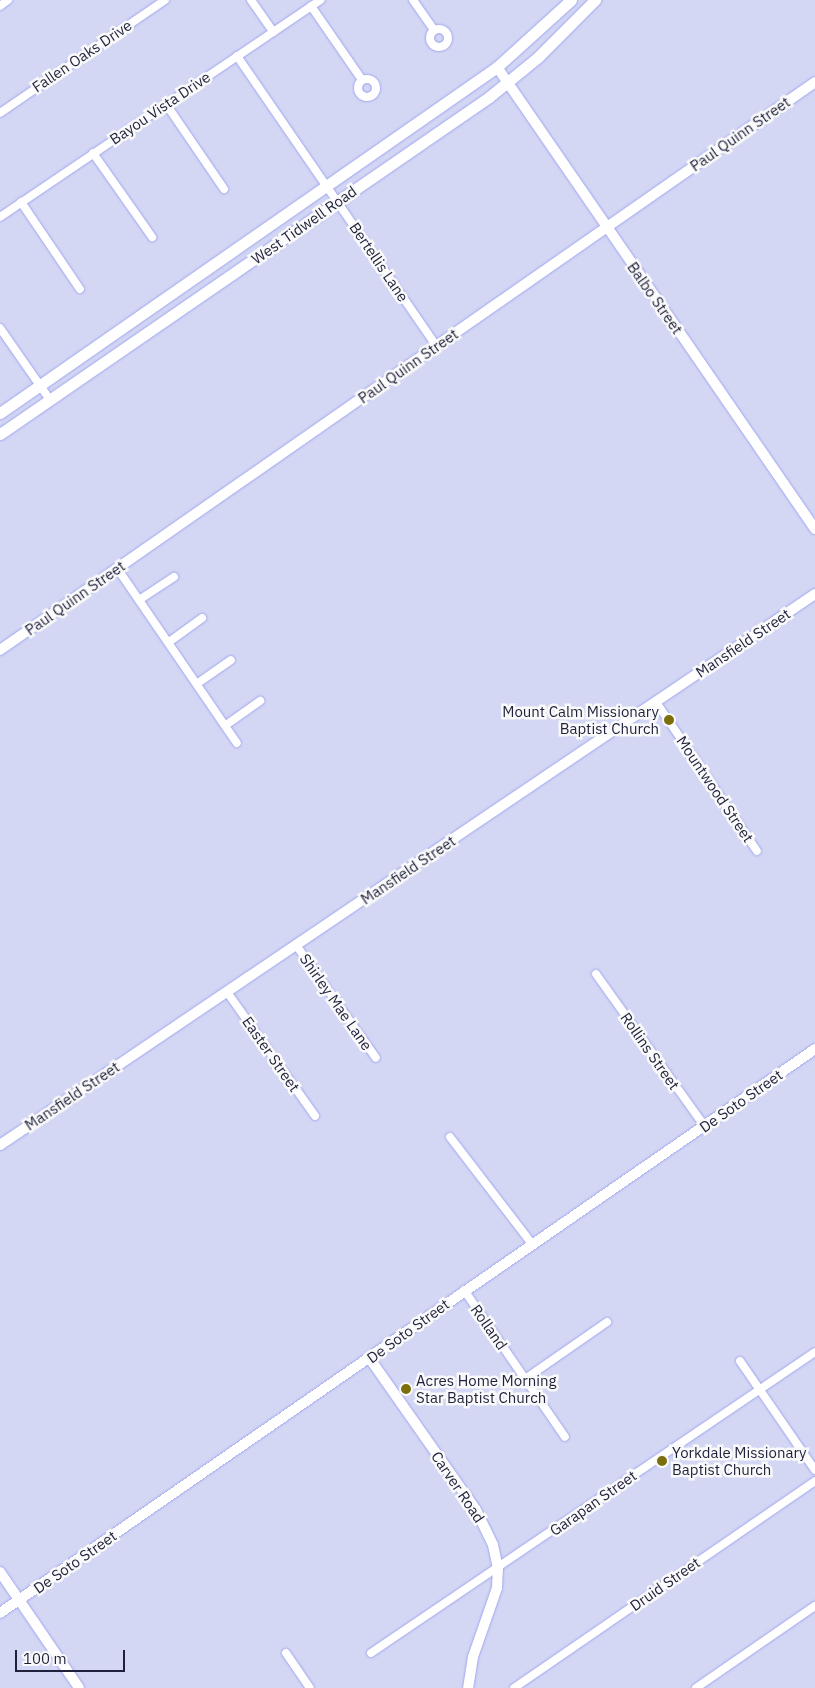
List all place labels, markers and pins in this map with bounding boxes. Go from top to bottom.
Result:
place label: Mount Calm Missionary Baptist Church [502,702,659,737]
marker: Mount Calm Missionary Baptist Church [663,714,675,726]
place label: Acres Home Morning Star Baptist Church [416,1371,556,1406]
marker: Acres Home Morning Star Baptist Church [400,1383,412,1395]
place label: Yorkdale Missionary Baptist Church [672,1443,807,1478]
marker: Yorkdale Missionary Baptist Church [656,1455,668,1467]

